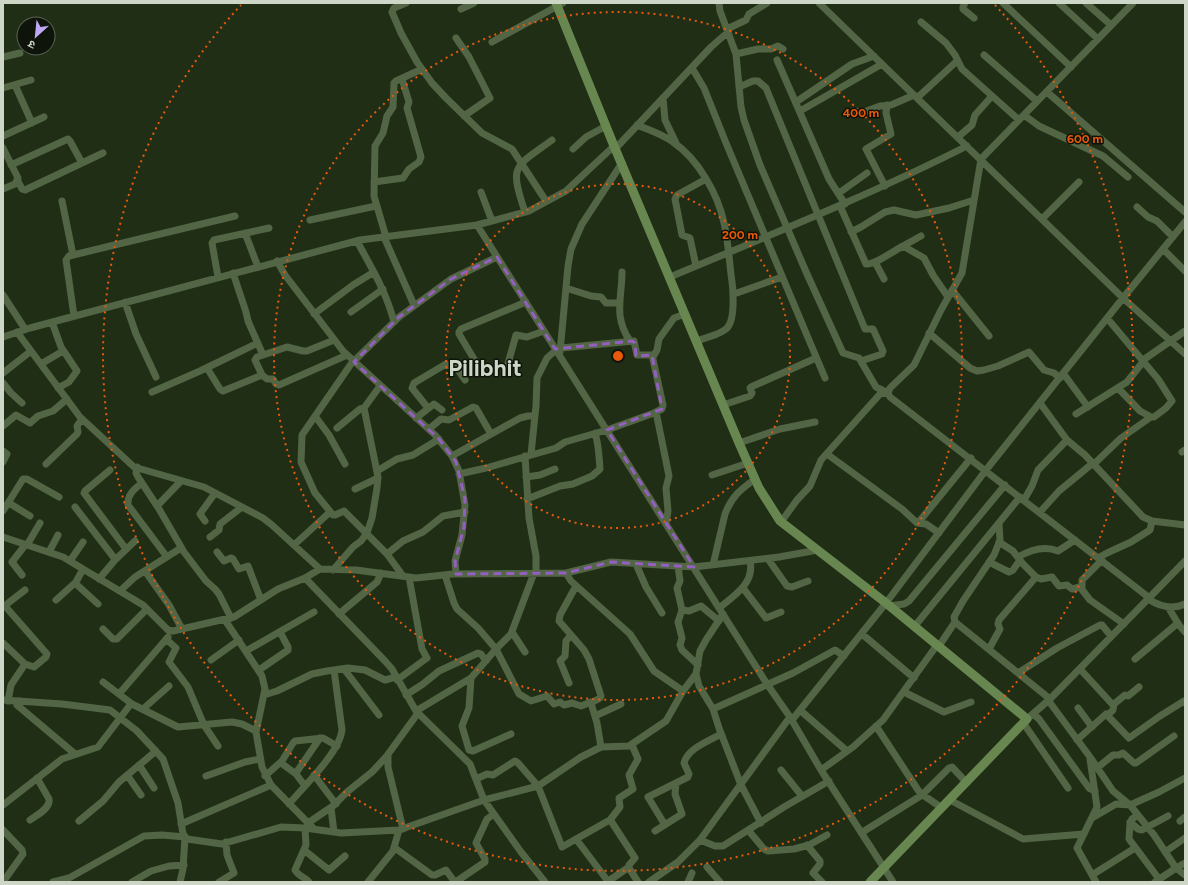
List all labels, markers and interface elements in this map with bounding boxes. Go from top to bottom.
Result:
north arrow [16,16,56,56]
text: उ [25,37,38,52]
text: 400 m [843,106,879,120]
text: 600 m [1067,132,1103,146]
text: 200 m [722,228,758,242]
centre of rings [611,349,625,363]
district label: Pilibhit [448,354,522,382]

